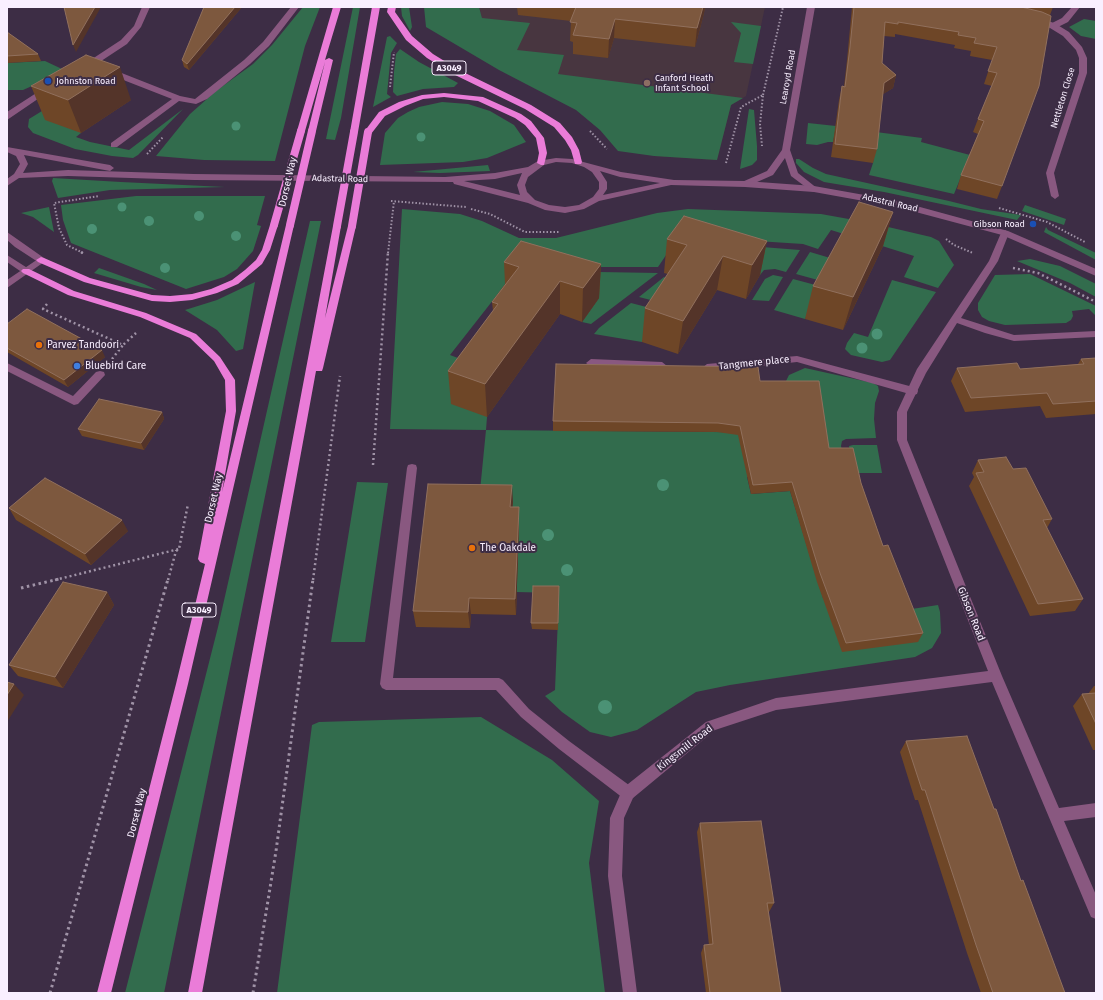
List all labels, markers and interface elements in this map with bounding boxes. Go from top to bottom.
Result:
street label: Learoyd Road [778,49,798,105]
road number: A3049 [432,61,466,75]
street label: Nettleton Close [1049,66,1077,130]
place label: Canford Heath Infant School [655,73,714,94]
marker: Johnston Road [43,76,53,86]
place label: Johnston Road [56,76,116,86]
marker: Canford Heath Infant School [642,78,652,88]
street label: Dorset Way [276,156,300,208]
street label: Adastral Road [312,173,368,185]
street label: Adastral Road [861,191,919,215]
place label: Gibson Road [974,219,1025,229]
marker: Gibson Road [1028,219,1038,229]
place label: Parvez Tandoori [47,339,119,351]
marker: Parvez Tandoori [34,340,44,350]
street label: Tangmere place [718,353,790,373]
place label: Bluebird Care [85,360,146,372]
marker: Bluebird Care [72,361,82,371]
street label: Dorset Way [202,472,226,524]
place label: The Oakdale [480,542,536,554]
marker: The Oakdale [467,543,477,553]
street label: Gibson Road [955,585,987,643]
road number: A3049 [182,603,216,617]
street label: Kingsmill Road [655,723,715,773]
street label: Dorset Way [125,787,149,839]

